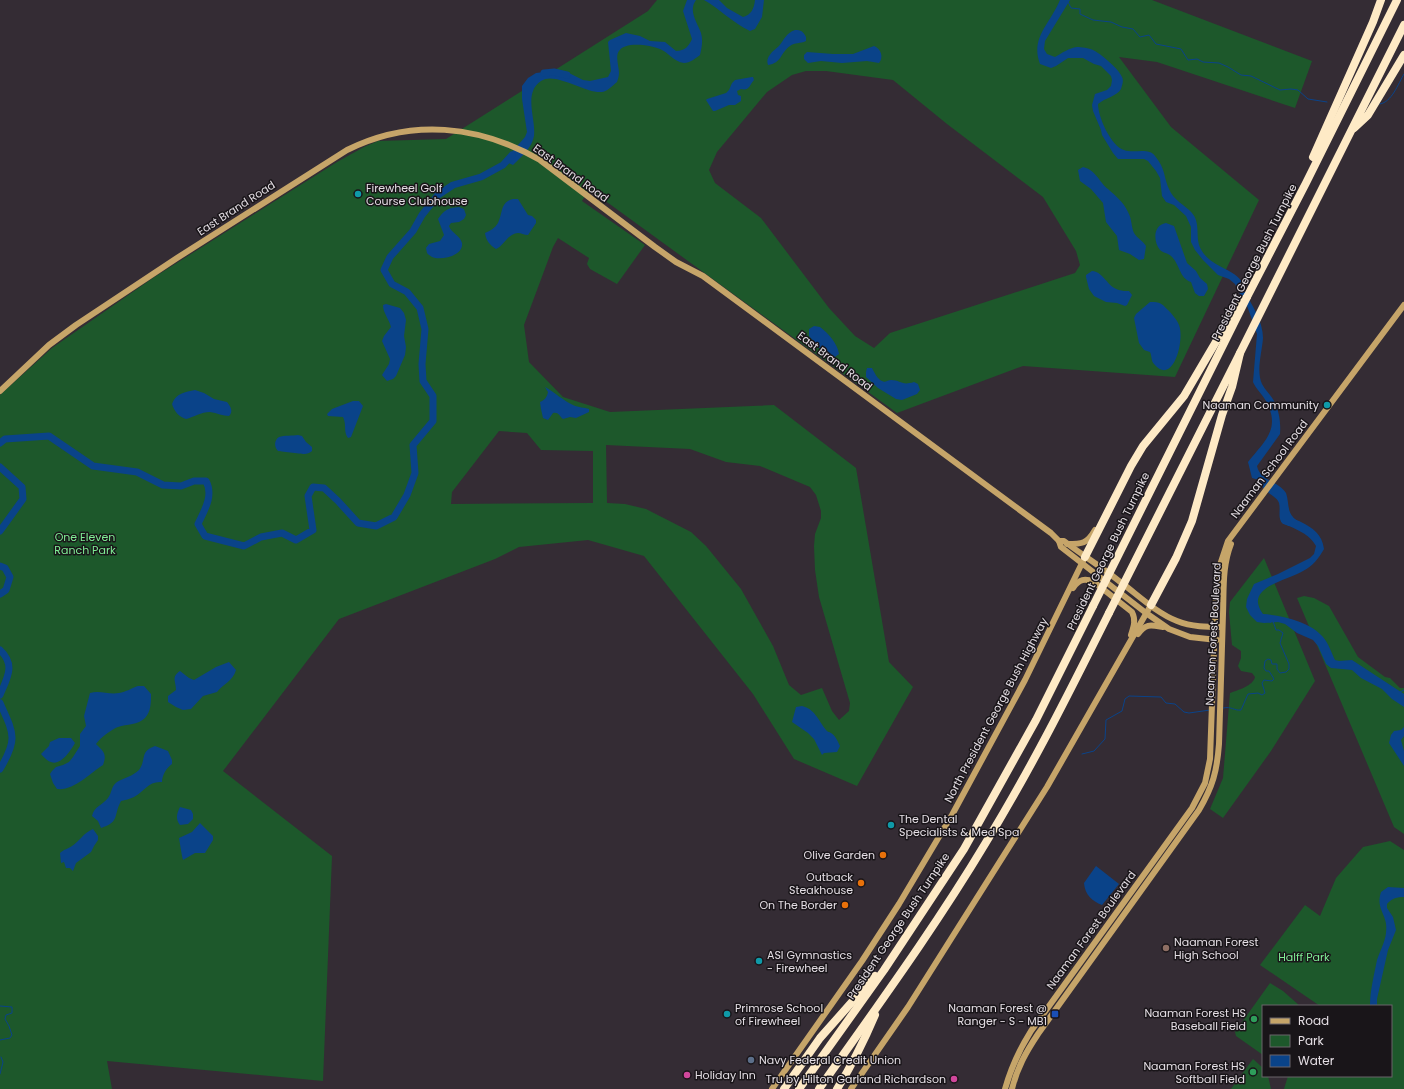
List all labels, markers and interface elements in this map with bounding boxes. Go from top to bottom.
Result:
street label: East Brand Road [530,140,612,206]
street label: East Brand Road [194,177,278,239]
place label: Firewheel Golf Course Clubhouse [366,180,468,209]
street label: President George Bush Turnpike [1207,181,1301,343]
marker: Firewheel Golf Course Clubhouse [353,189,363,199]
street label: East Brand Road [794,328,876,394]
place label: Naaman Community [1202,397,1320,413]
marker: Naaman Community [1322,400,1332,410]
street label: Naaman School Road [1227,416,1311,522]
street label: President George Bush Turnpike [1063,469,1153,633]
park label: One Eleven Ranch Park [54,529,116,558]
street label: Naaman Forest Boulevard [1201,562,1225,706]
street label: North President George Bush Highway [940,614,1052,805]
place label: The Dental Specialists & Med Spa [899,811,1019,840]
marker: The Dental Specialists & Med Spa [886,820,896,830]
place label: Olive Garden [804,847,875,863]
street label: President George Bush Turnpike [843,849,953,1003]
marker: Olive Garden [878,850,888,860]
street label: Naaman Forest Boulevard [1042,867,1140,993]
place label: Outback Steakhouse [789,869,853,898]
marker: Outback Steakhouse [856,878,866,888]
place label: On The Border [759,897,837,913]
marker: On The Border [840,900,850,910]
place label: Naaman Forest High School [1174,934,1259,963]
marker: Naaman Forest High School [1161,943,1171,953]
place label: ASI Gymnastics - Firewheel [767,947,852,976]
park label: Halff Park [1278,949,1330,965]
marker: ASI Gymnastics - Firewheel [754,956,764,966]
place label: Primrose School of Firewheel [735,1000,823,1029]
place label: Naaman Forest @ Ranger - S - MB1 [948,1000,1047,1029]
place label: Naaman Forest HS Baseball Field [1144,1005,1246,1034]
legend [1262,1005,1392,1077]
marker: Primrose School of Firewheel [722,1009,732,1019]
marker: Naaman Forest @ Ranger - S - MB1 [1050,1009,1060,1019]
text: Road [1298,1012,1329,1029]
marker: Naaman Forest HS Baseball Field [1249,1014,1259,1024]
text: Park [1298,1032,1325,1049]
place label: Navy Federal Credit Union [759,1052,901,1068]
text: Water [1298,1052,1335,1069]
marker: Navy Federal Credit Union [746,1055,756,1065]
place label: Naaman Forest HS Softball Field [1143,1058,1245,1087]
place label: Holiday Inn [695,1067,756,1083]
marker: Naaman Forest HS Softball Field [1248,1067,1258,1077]
marker: Holiday Inn [682,1070,692,1080]
place label: Tru by Hilton Garland Richardson [766,1071,946,1087]
marker: Tru by Hilton Garland Richardson [949,1074,959,1084]

